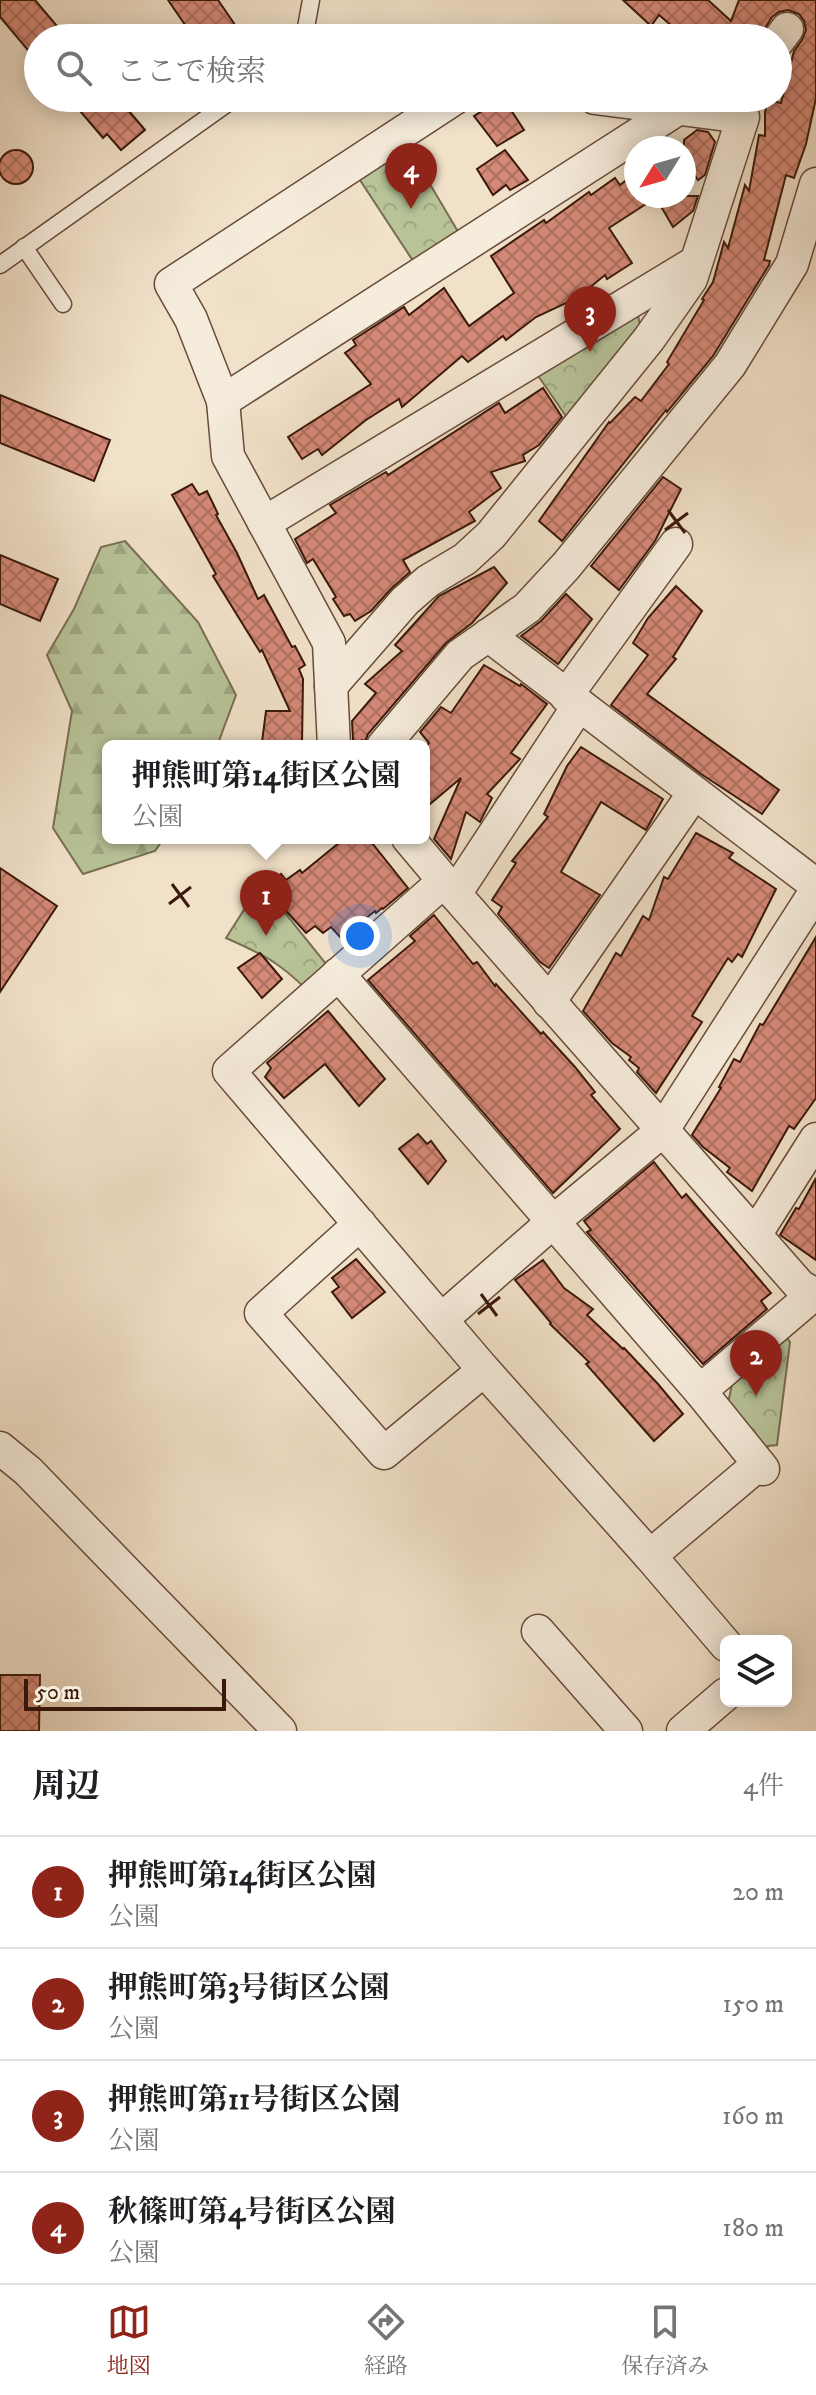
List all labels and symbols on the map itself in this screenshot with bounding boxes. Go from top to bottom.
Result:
north arrow [624,136,696,208]
pin: 4 [385,143,437,209]
pin: 3 [564,286,616,352]
pin: 1 [240,870,292,936]
your location [340,916,380,956]
pin: 2 [730,1330,782,1396]
scale bar [24,1675,226,1711]

